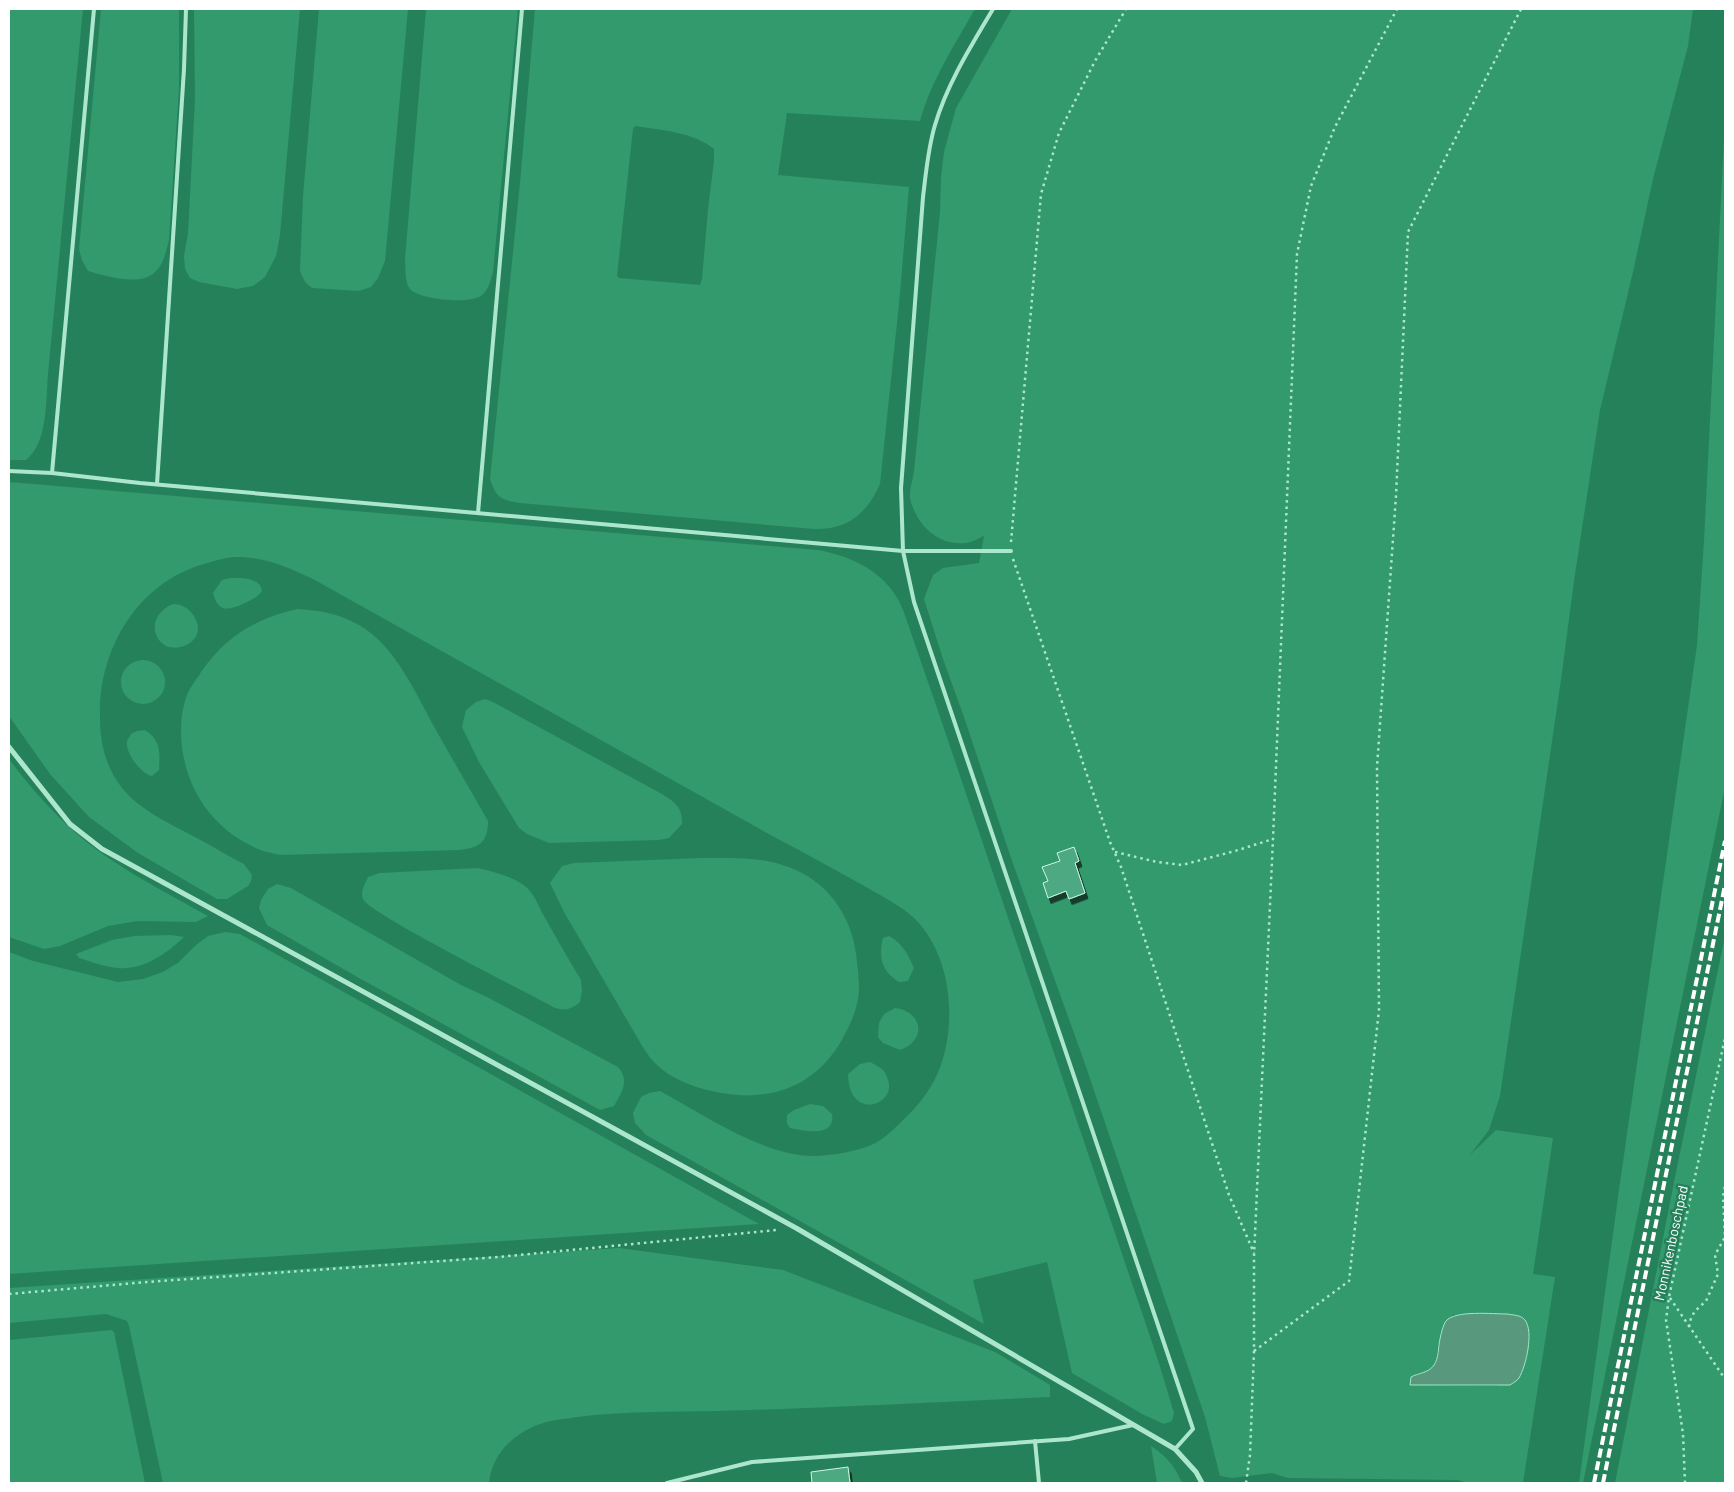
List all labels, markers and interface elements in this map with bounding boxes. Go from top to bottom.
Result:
street label: Monnikenboschpad [1650,1184,1691,1302]

